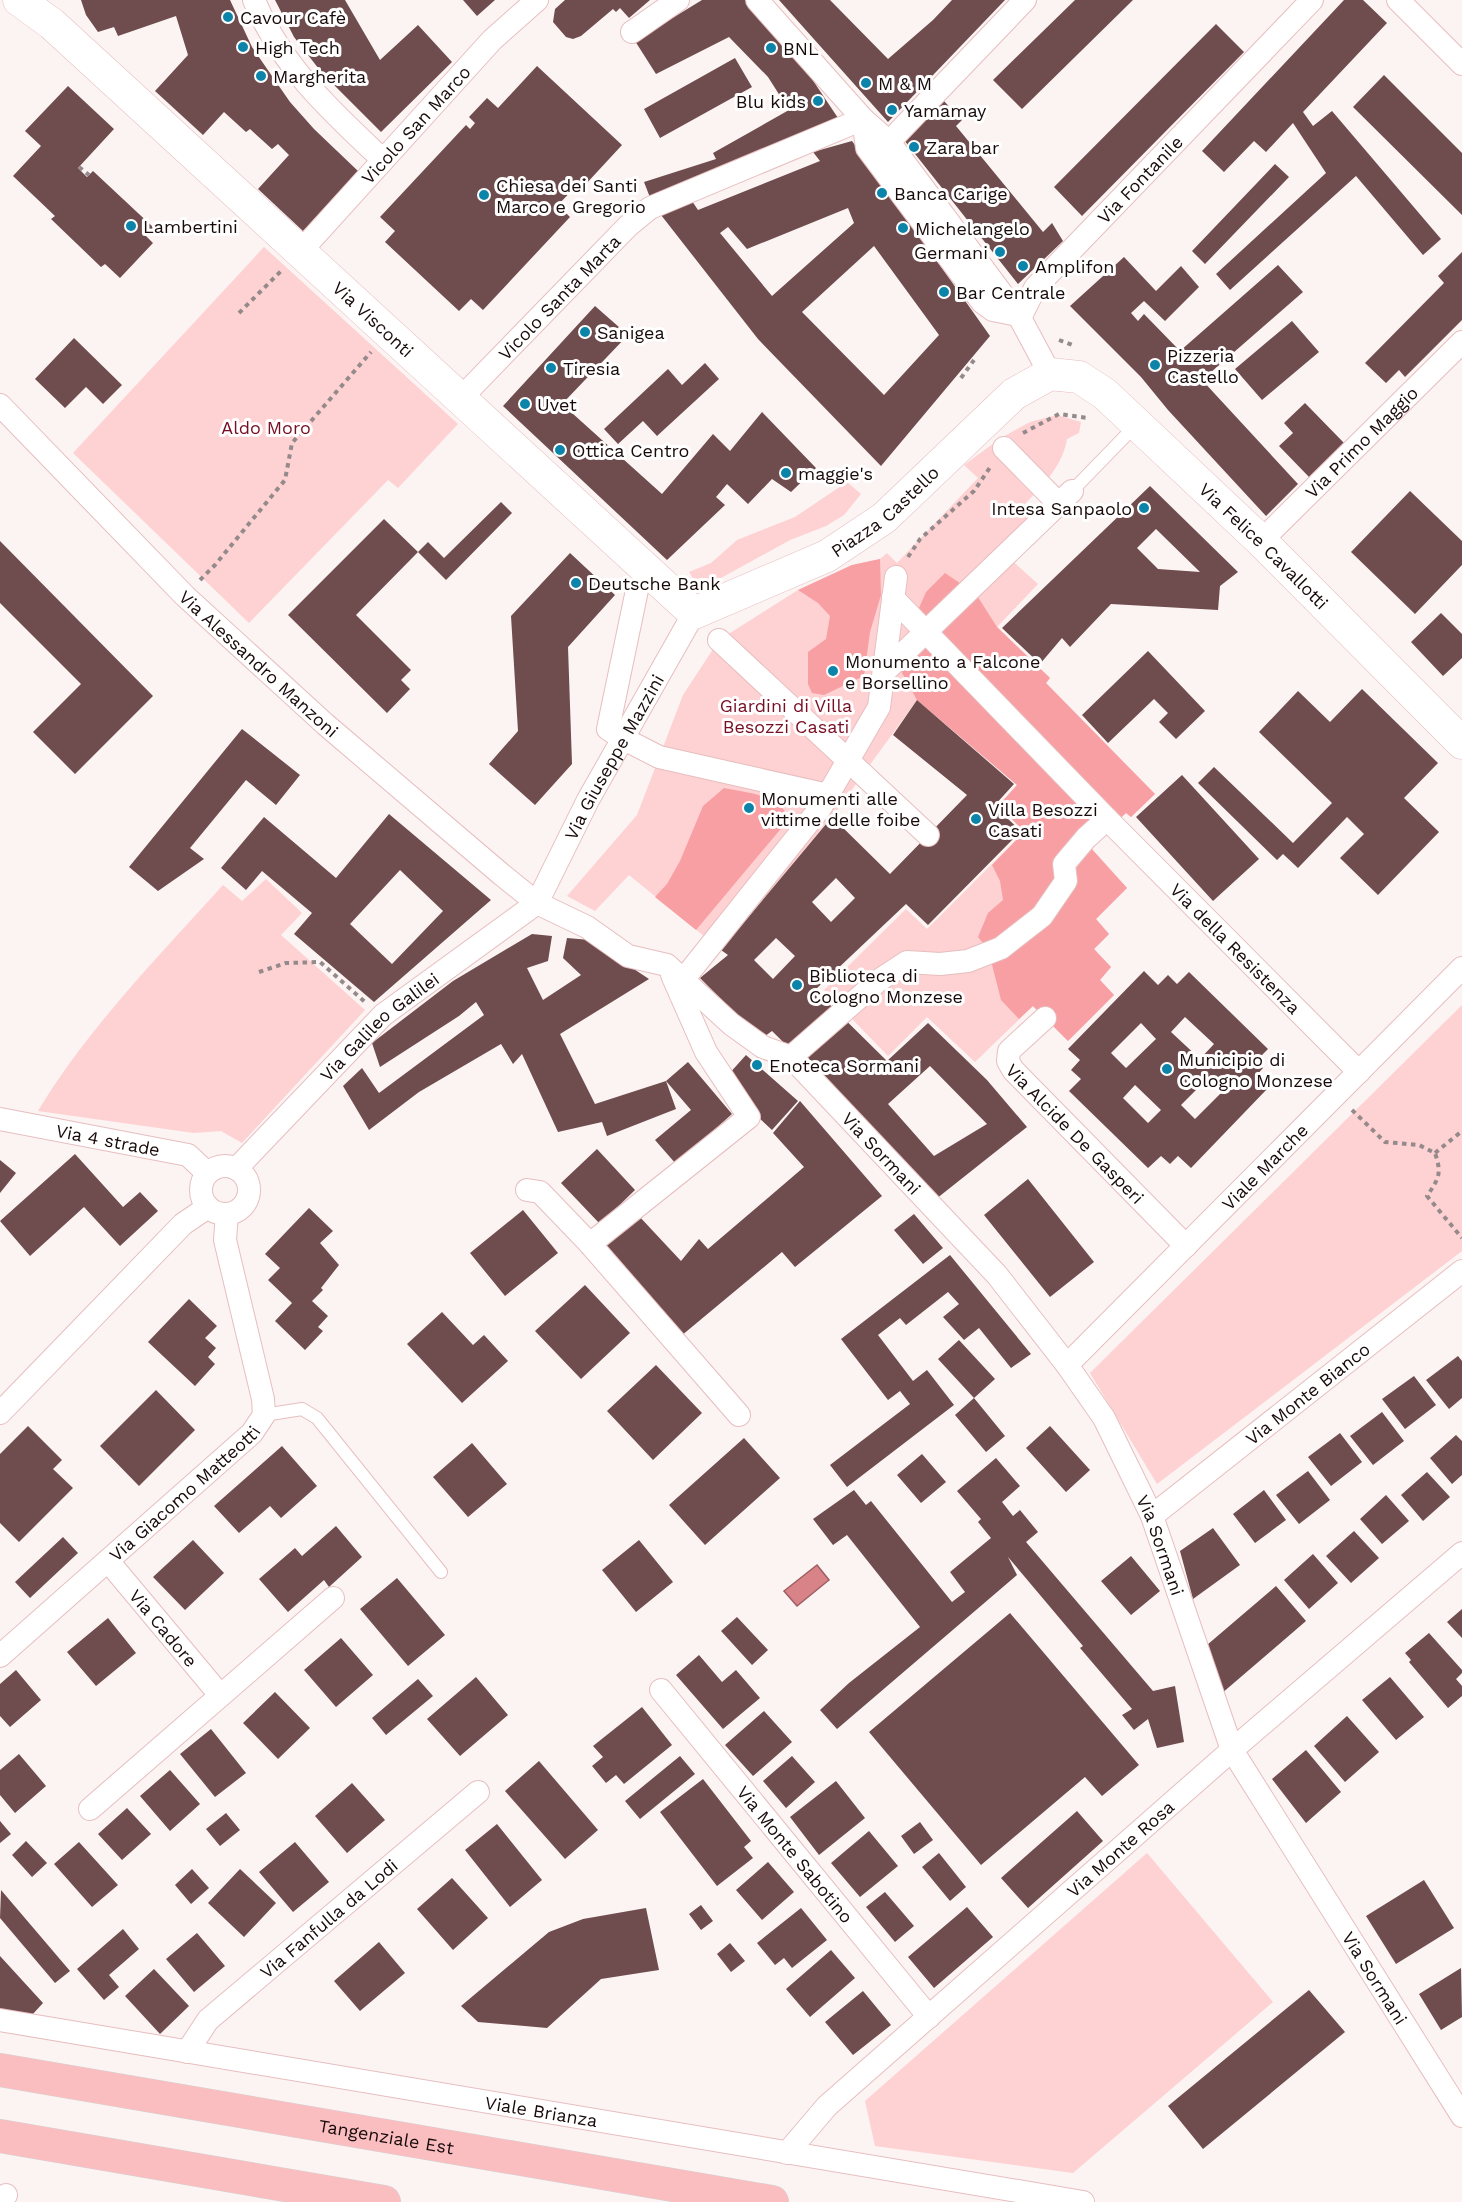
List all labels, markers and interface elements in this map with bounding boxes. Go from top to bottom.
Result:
place label: Cavour Cafè [240,7,346,28]
marker: Cavour Cafè [221,10,235,24]
place label: High Tech [255,37,340,58]
place label: BNL [783,38,819,59]
marker: High Tech [236,40,250,54]
marker: BNL [764,41,778,55]
street label: Vicolo San Marco [357,61,474,188]
place label: Margherita [273,66,366,87]
marker: Margherita [254,69,268,83]
place label: M & M [878,73,932,94]
marker: M & M [859,76,873,90]
place label: Blu kids [736,91,806,112]
marker: Blu kids [811,94,825,108]
place label: Yamamay [904,100,987,121]
marker: Yamamay [885,103,899,117]
street label: Via Fontanile [1093,131,1187,228]
place label: Zara bar [926,137,999,158]
marker: Zara bar [907,140,921,154]
place label: Chiesa dei Santi Marco e Gregorio [496,175,646,217]
place label: Banca Carige [894,183,1008,204]
marker: Banca Carige [875,186,889,200]
marker: Chiesa dei Santi Marco e Gregorio [477,188,491,202]
place label: Lambertini [143,216,238,237]
place label: Michelangelo [915,218,1030,239]
marker: Lambertini [124,219,138,233]
marker: Michelangelo [896,221,910,235]
street label: Vicolo Santa Marta [494,230,624,364]
place label: Germani [914,242,988,263]
marker: Germani [993,245,1007,259]
place label: Amplifon [1035,256,1114,277]
marker: Amplifon [1016,259,1030,273]
street label: Via Visconti [329,277,418,361]
place label: Bar Centrale [956,282,1065,303]
marker: Bar Centrale [937,285,951,299]
place label: Sanigea [597,322,665,343]
marker: Sanigea [578,325,592,339]
place label: Pizzeria Castello [1167,345,1239,387]
place label: Tiresia [563,358,620,379]
marker: Pizzeria Castello [1148,358,1162,372]
marker: Tiresia [544,361,558,375]
street label: Via Primo Maggio [1301,382,1422,502]
place label: Uvet [537,394,577,415]
marker: Uvet [518,397,532,411]
park label: Aldo Moro [221,417,311,438]
place label: Ottica Centro [572,440,689,461]
marker: Ottica Centro [553,443,567,457]
street label: Piazza Castello [827,461,943,561]
place label: maggie's [798,463,873,484]
marker: maggie's [779,466,793,480]
street label: Via Felice Cavallotti [1195,478,1333,613]
place label: Intesa Sanpaolo [991,498,1132,519]
marker: Intesa Sanpaolo [1137,501,1151,515]
place label: Deutsche Bank [588,573,721,594]
marker: Deutsche Bank [569,576,583,590]
street label: Via Alessandro Manzoni [175,586,343,741]
place label: Monumento a Falcone e Borsellino [845,651,1040,693]
marker: Monumento a Falcone e Borsellino [826,664,840,678]
street label: Via Giuseppe Mazzini [560,670,668,843]
park label: Giardini di Villa Besozzi Casati [720,695,852,737]
place label: Monumenti alle vittime delle foibe [761,788,921,830]
place label: Villa Besozzi Casati [988,799,1098,841]
marker: Monumenti alle vittime delle foibe [742,801,756,815]
marker: Villa Besozzi Casati [969,812,983,826]
street label: Via della Resistenza [1166,879,1305,1018]
place label: Biblioteca di Cologno Monzese [809,965,963,1007]
street label: Via Galileo Galilei [315,968,443,1085]
marker: Biblioteca di Cologno Monzese [790,978,804,992]
place label: Municipio di Cologno Monzese [1179,1049,1333,1091]
place label: Enoteca Sormani [769,1055,919,1076]
marker: Enoteca Sormani [750,1058,764,1072]
street label: Via Alcide De Gasperi [1002,1059,1149,1208]
marker: Municipio di Cologno Monzese [1160,1062,1174,1076]
street label: Via Sormani [838,1107,926,1198]
street label: Via 4 strade [54,1119,162,1160]
street label: Viale Marche [1217,1119,1312,1214]
street label: Via Monte Bianco [1241,1338,1374,1449]
street label: Via Giacomo Matteotti [105,1422,264,1565]
street label: Via Sormani [1133,1491,1189,1598]
street label: Via Cadore [125,1585,202,1671]
street label: Via Monte Sabotino [733,1781,858,1927]
street label: Via Monte Rosa [1062,1796,1178,1901]
street label: Via Fanfulla da Lodi [255,1854,402,1982]
street label: Via Sormani [1338,1928,1412,2028]
street label: Viale Brianza [484,2091,599,2131]
street label: Tangenziale Est [317,2114,456,2158]

